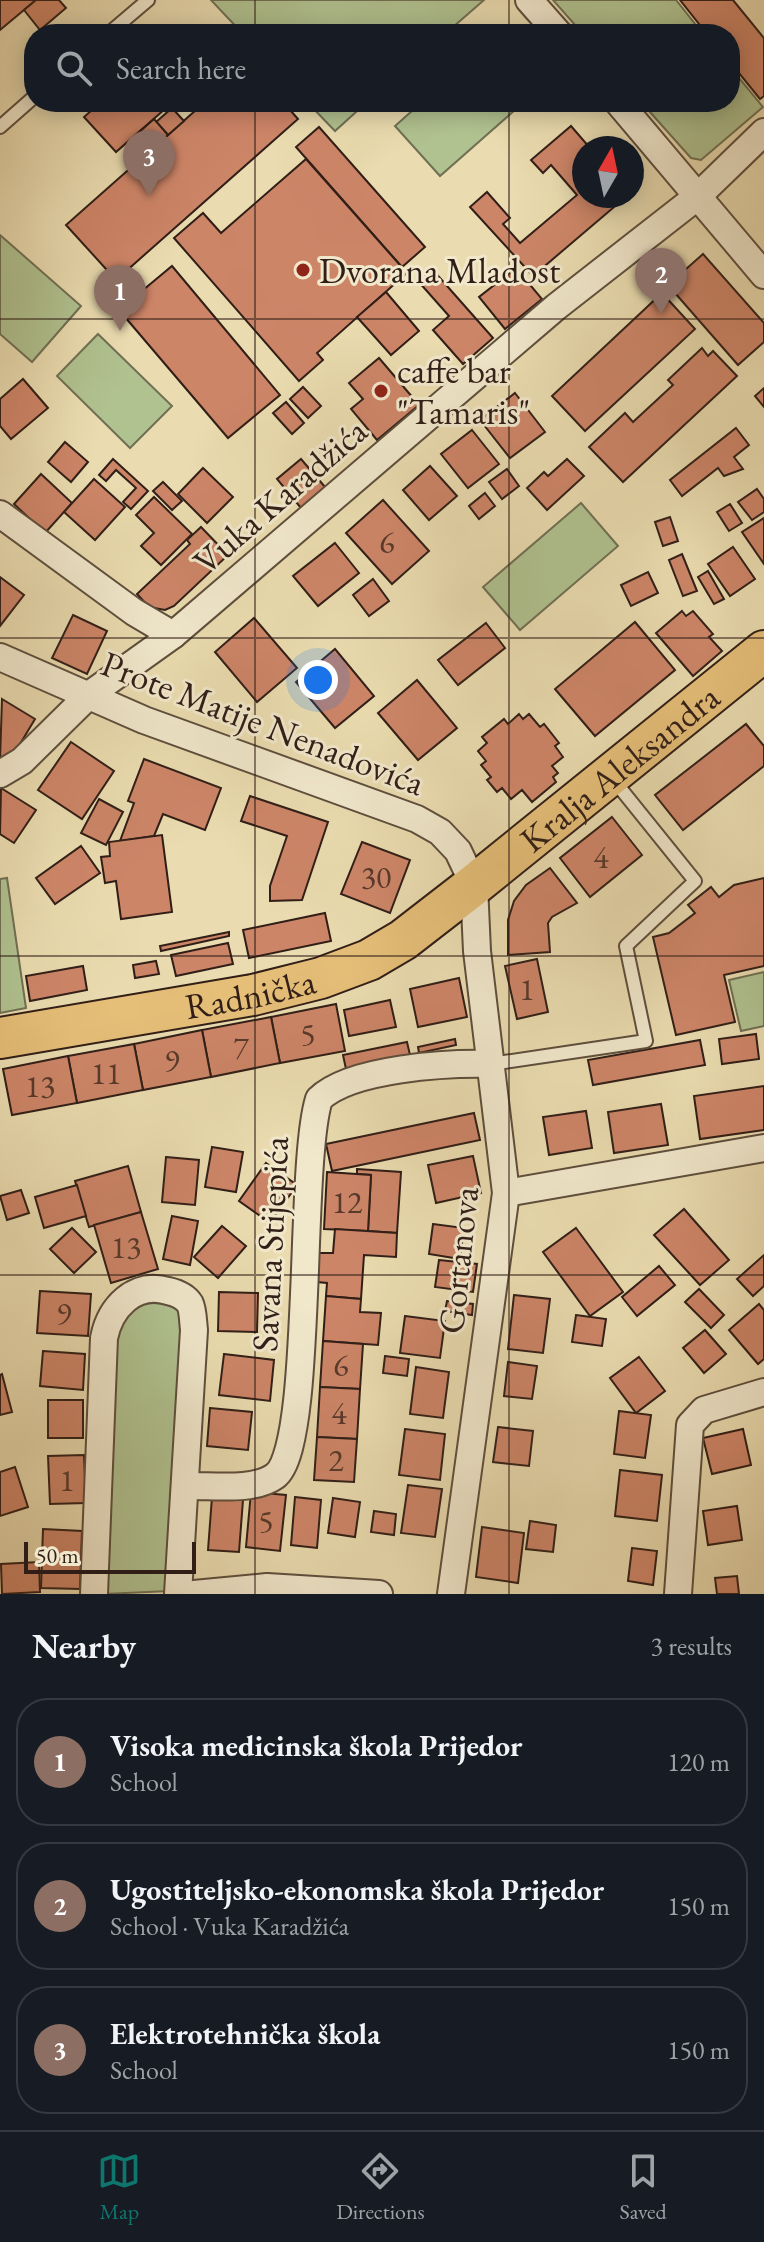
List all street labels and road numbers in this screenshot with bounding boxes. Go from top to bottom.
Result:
street label: Vuka Karadžića [183,407,377,585]
street label: Prote Matije Nenadovića [95,640,432,807]
street label: Kralja Aleksandra [510,673,729,862]
street label: Radnička [181,957,321,1030]
street label: Savana Stijepića [241,1135,299,1353]
street label: Gortanova [427,1183,489,1336]

